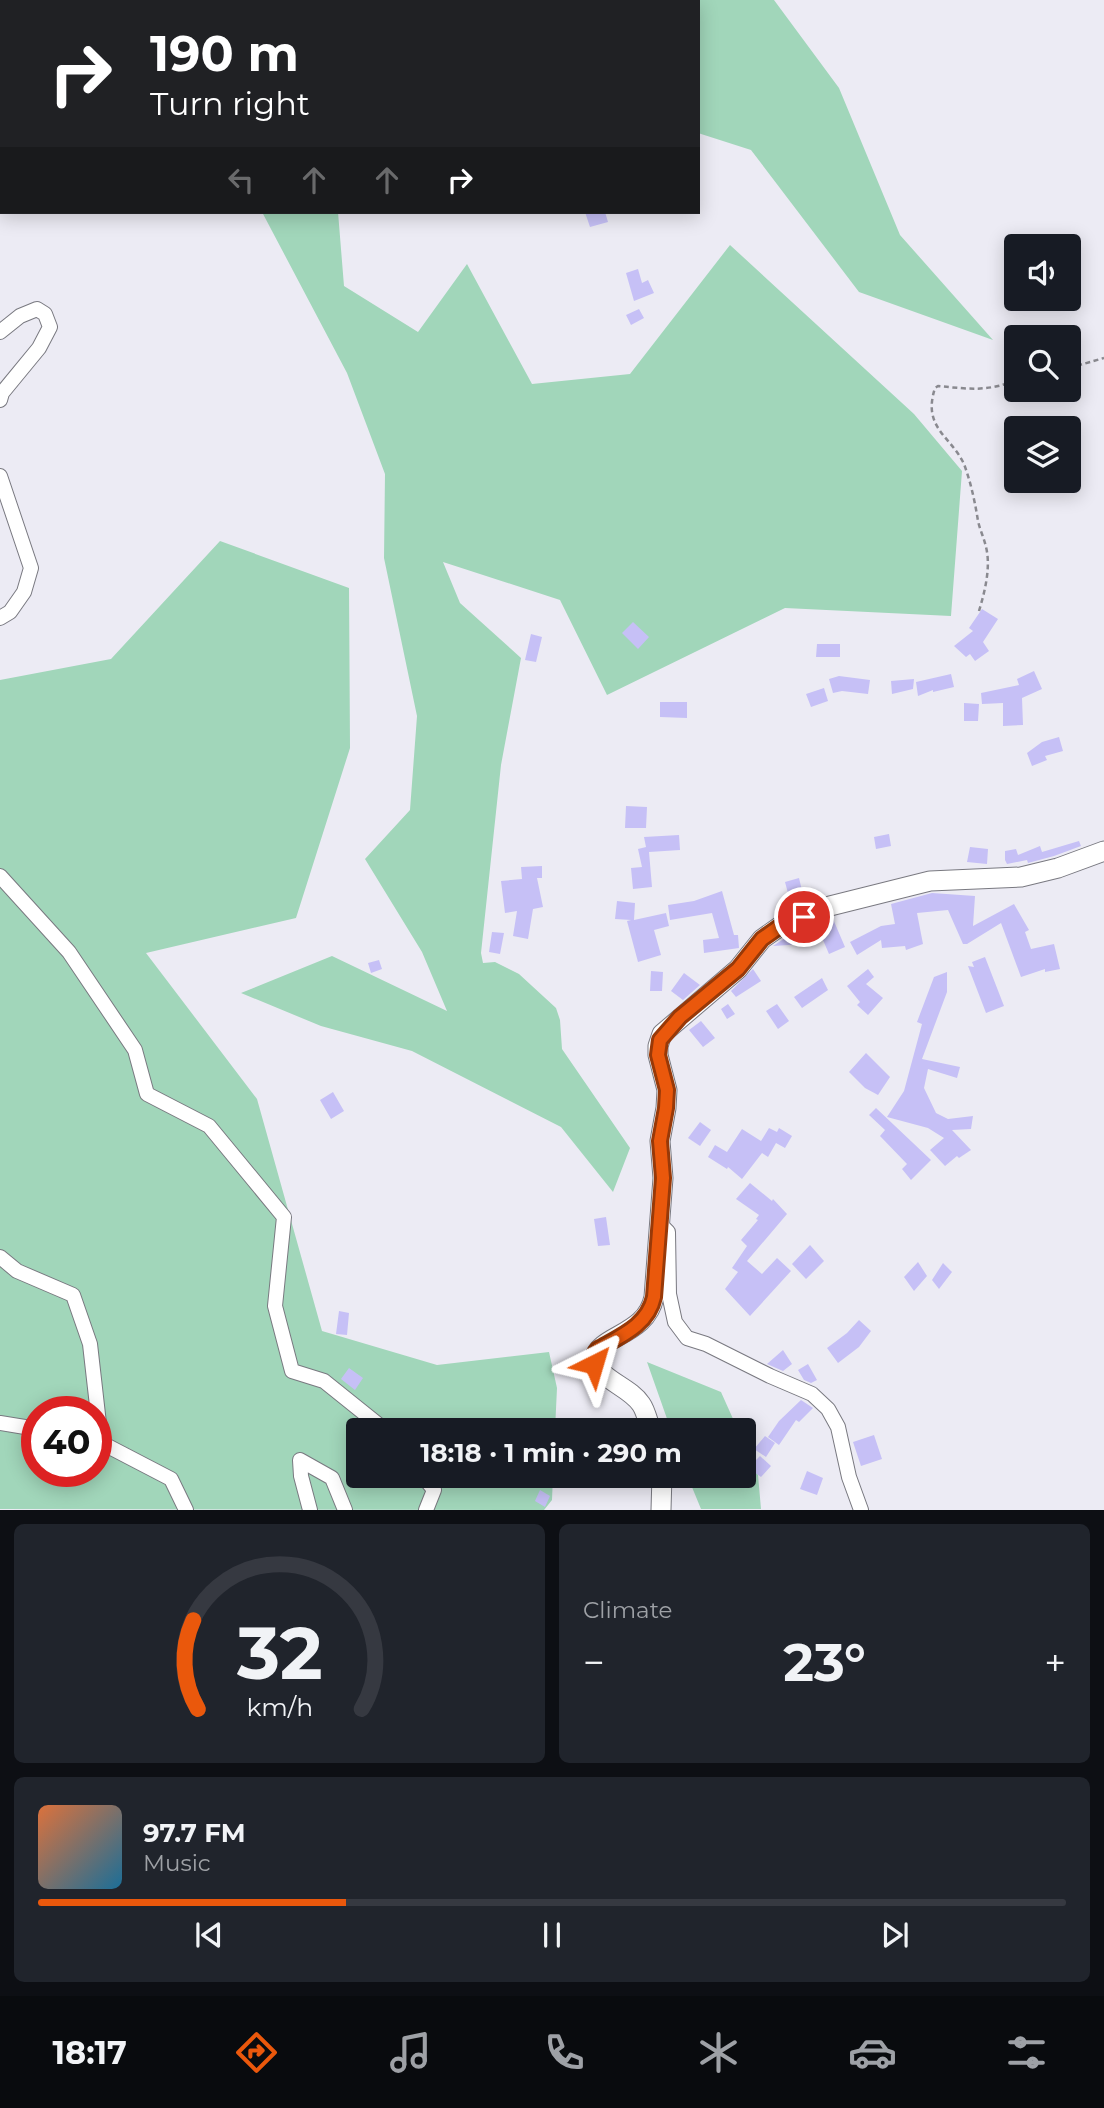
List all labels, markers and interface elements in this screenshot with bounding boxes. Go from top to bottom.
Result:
text: 190 m [150,24,299,83]
icon: right [35,28,126,119]
text: Turn right [150,84,310,123]
icon: left [222,161,260,199]
icon: ahead [295,161,333,199]
icon: ahead [368,161,406,199]
icon: right [441,161,479,199]
map controls [1004,234,1081,493]
button: sound [1004,234,1081,311]
button: search [1004,325,1081,402]
button: layers [1004,416,1081,493]
pin [774,887,834,947]
icon: arrive [785,898,823,936]
position arrow [557,1327,631,1401]
speed limit sign: 40 [21,1396,112,1487]
text: 18:18 · 1 min · 290 m [420,1437,682,1469]
text: Climate [583,1596,672,1624]
text: 32 [236,1610,322,1698]
text: 23° [783,1631,866,1694]
text: − [583,1639,605,1686]
text: + [1044,1639,1066,1686]
text: km/h [246,1692,313,1722]
text: 97.7 FM [143,1817,246,1849]
text: Music [143,1849,211,1877]
icon: previous [190,1916,228,1954]
icon: pause [533,1916,571,1954]
icon: next [876,1916,914,1954]
icon: directions [232,2028,281,2077]
icon: music [386,2028,435,2077]
icon: phone [540,2028,589,2077]
icon: climate [694,2028,743,2077]
icon: car [848,2028,897,2077]
icon: filters [1002,2028,1051,2077]
text: 18:17 [53,2033,127,2072]

